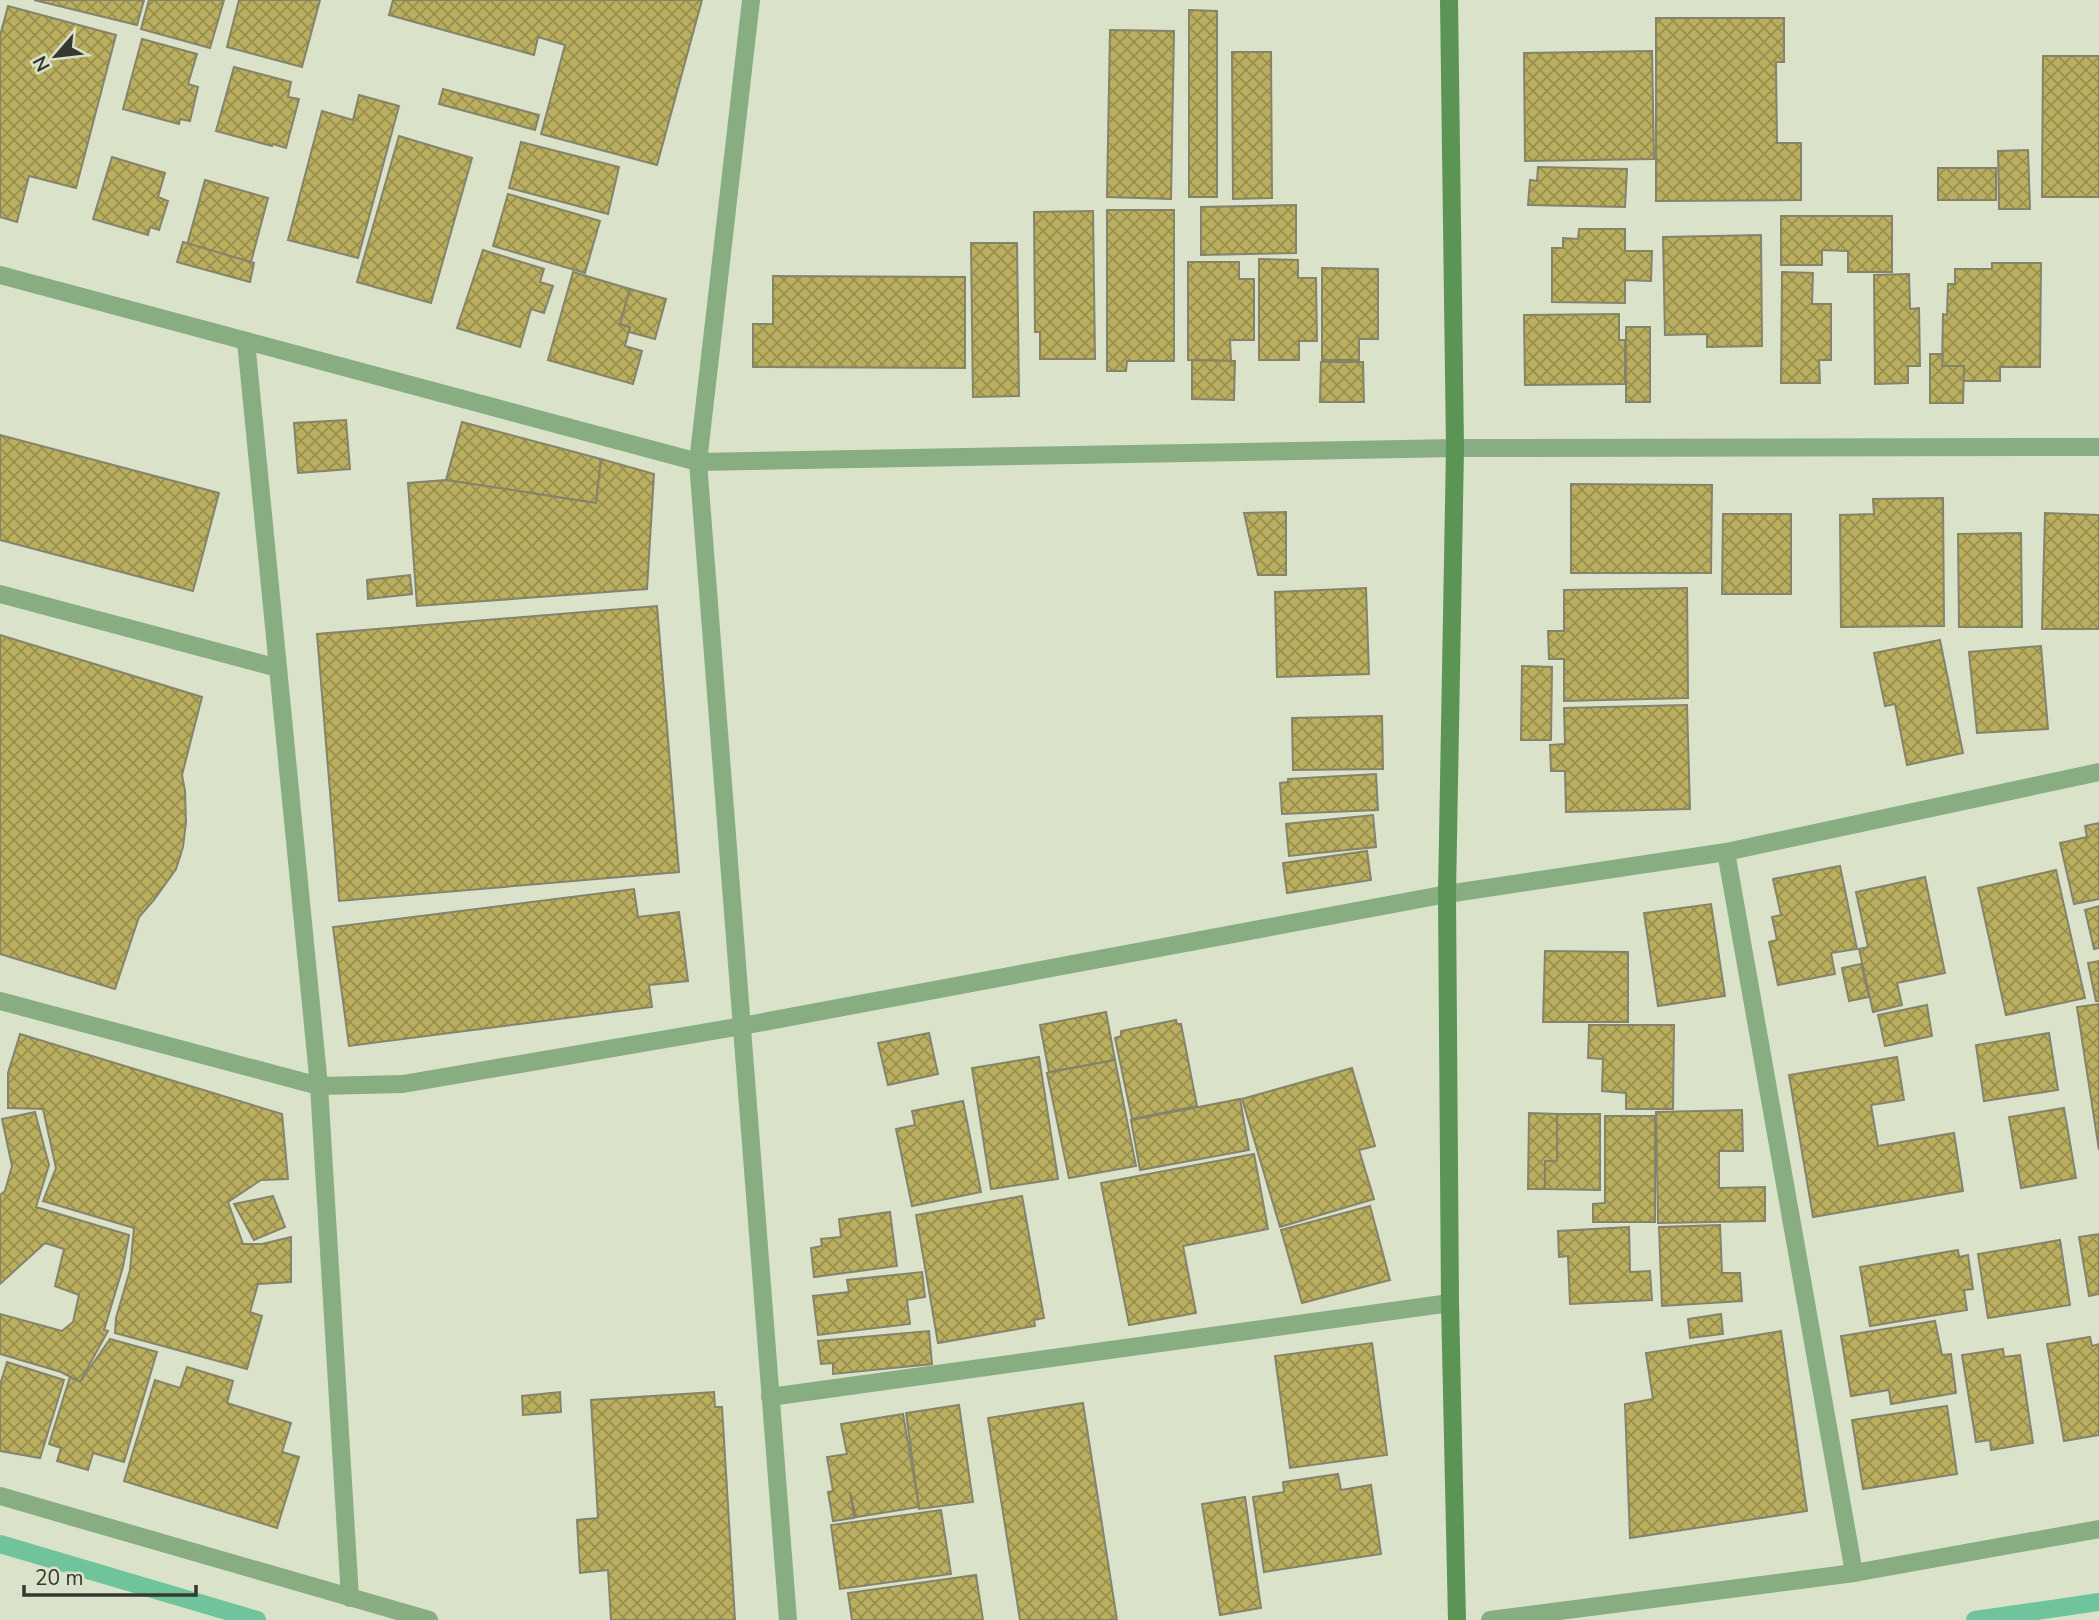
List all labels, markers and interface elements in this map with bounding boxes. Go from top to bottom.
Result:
north arrow [21,21,91,91]
text: N [27,51,57,76]
scale bar [24,1554,196,1598]
text: 20 m [35,1564,84,1592]

